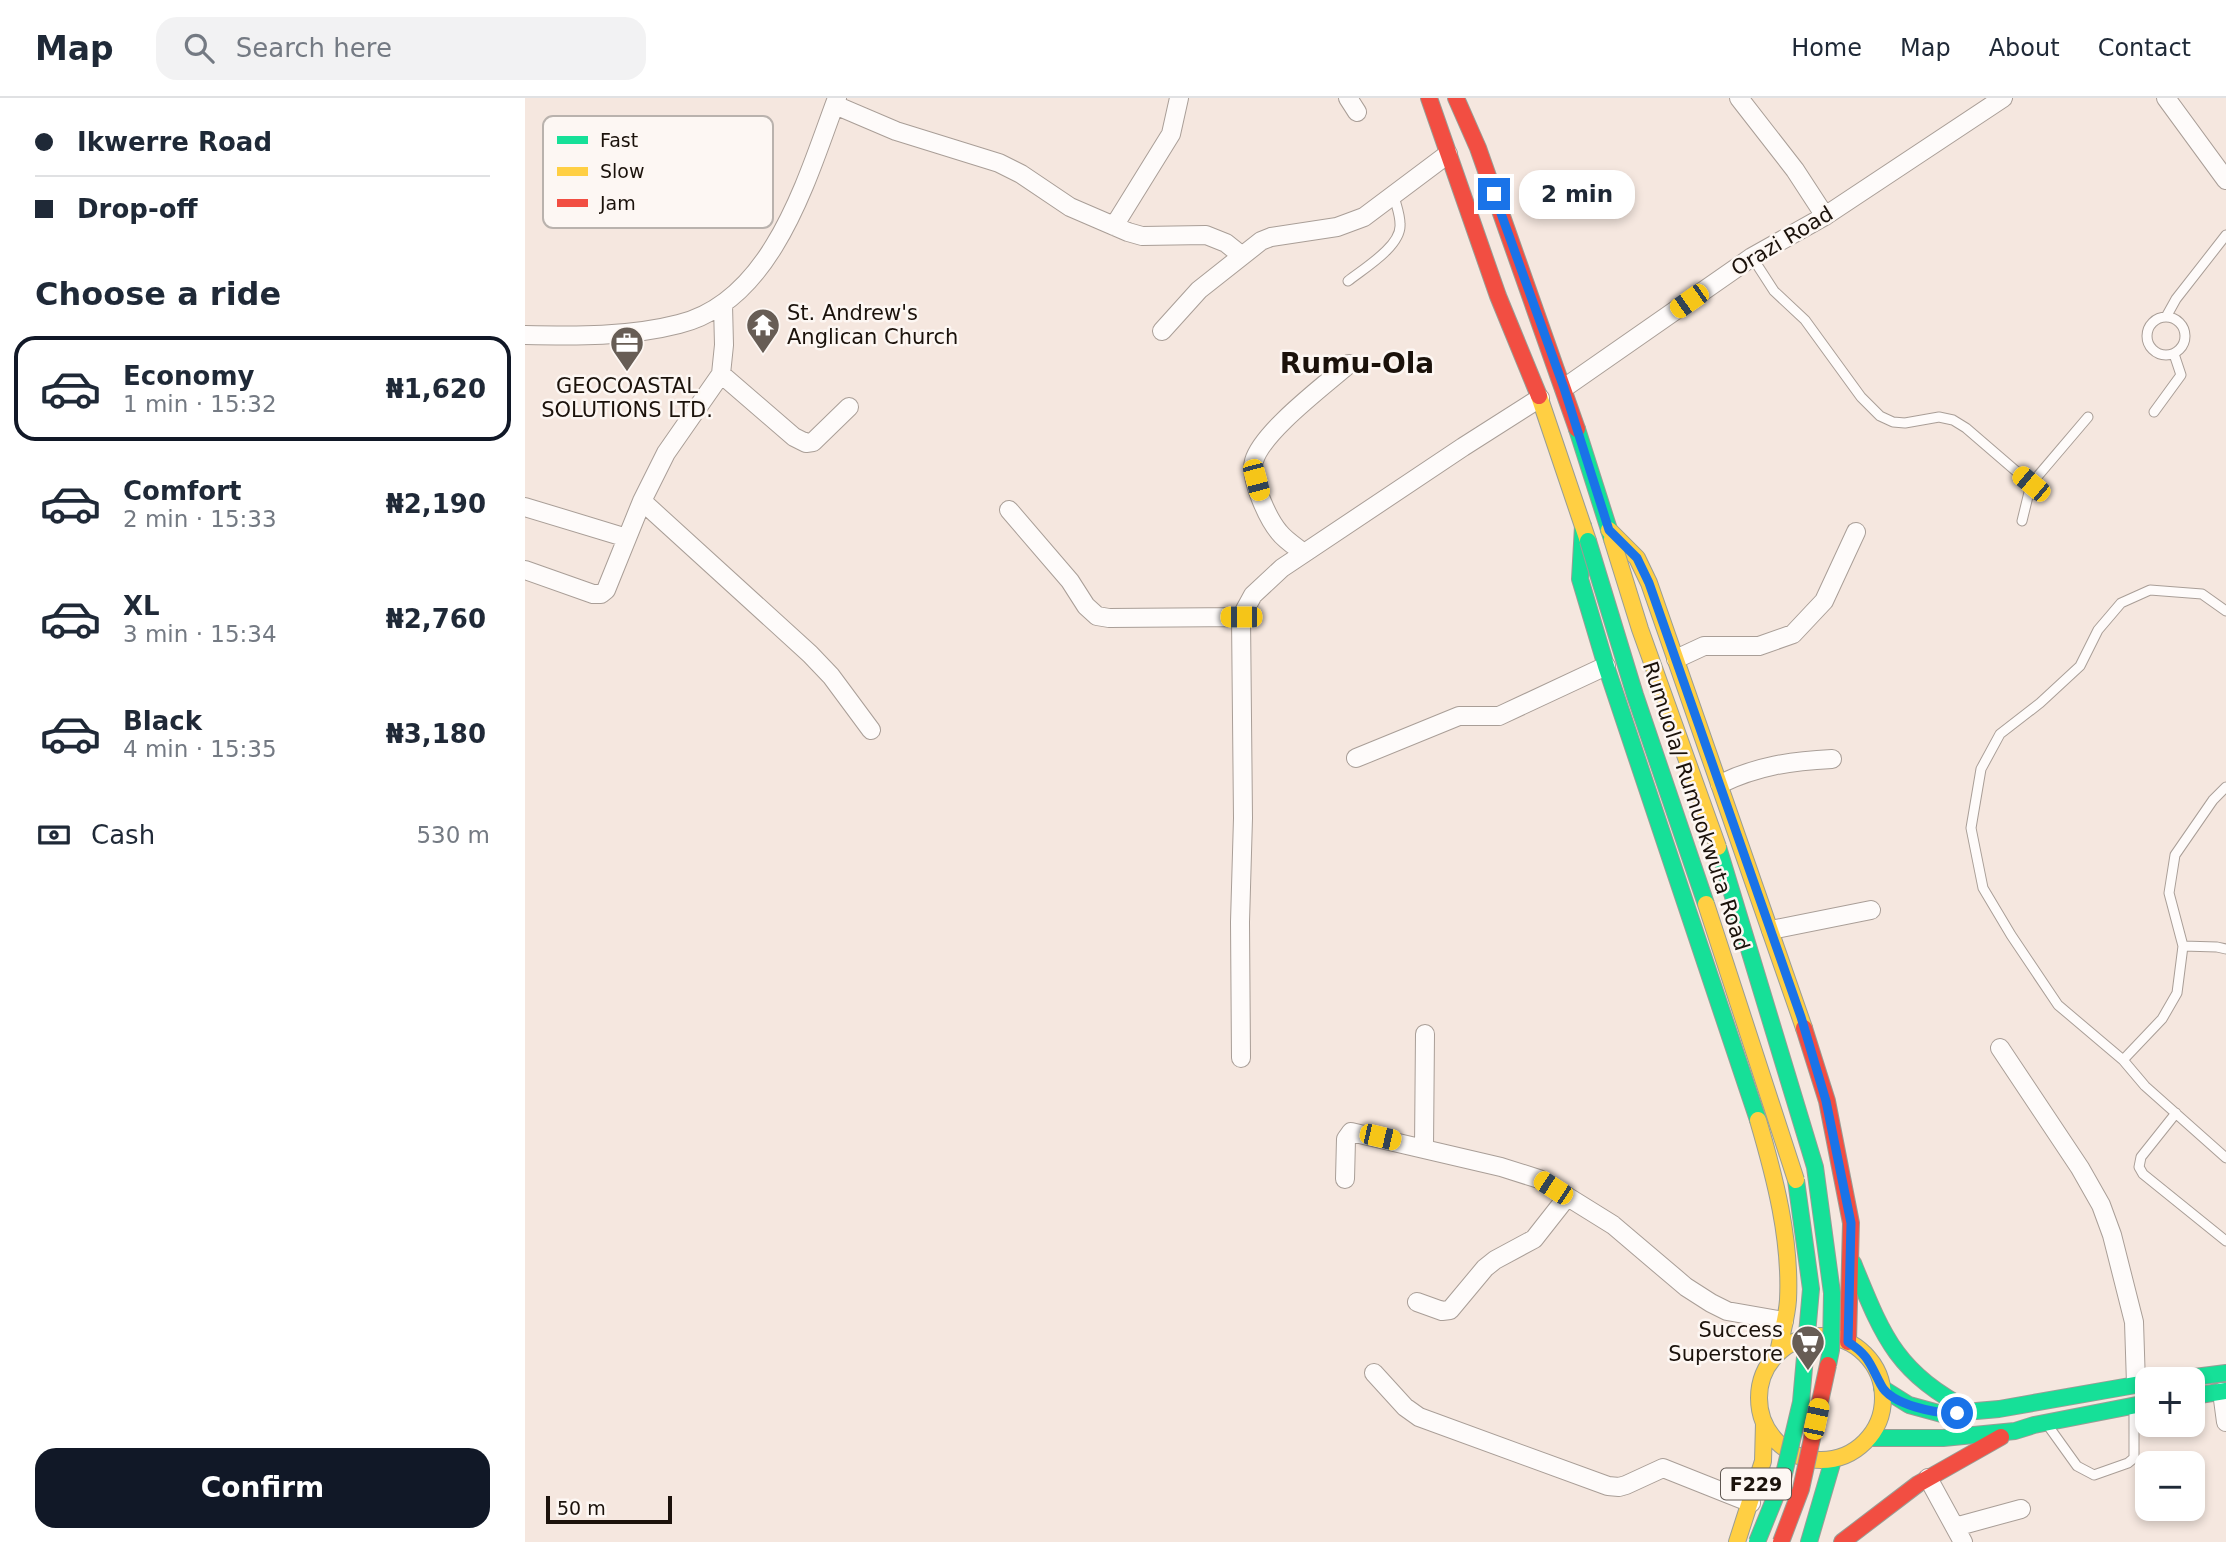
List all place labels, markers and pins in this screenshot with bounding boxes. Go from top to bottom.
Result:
place label: St. Andrew's Anglican Church [787,301,958,349]
temple icon: St. Andrew's Anglican Church [744,306,782,355]
office icon: GEOCOASTAL SOLUTIONS LTD. [608,324,646,373]
place label: GEOCOASTAL SOLUTIONS LTD. [541,374,713,422]
place label: Success Superstore [1668,1318,1783,1366]
supermarket icon: Success Superstore [1789,1323,1827,1372]

